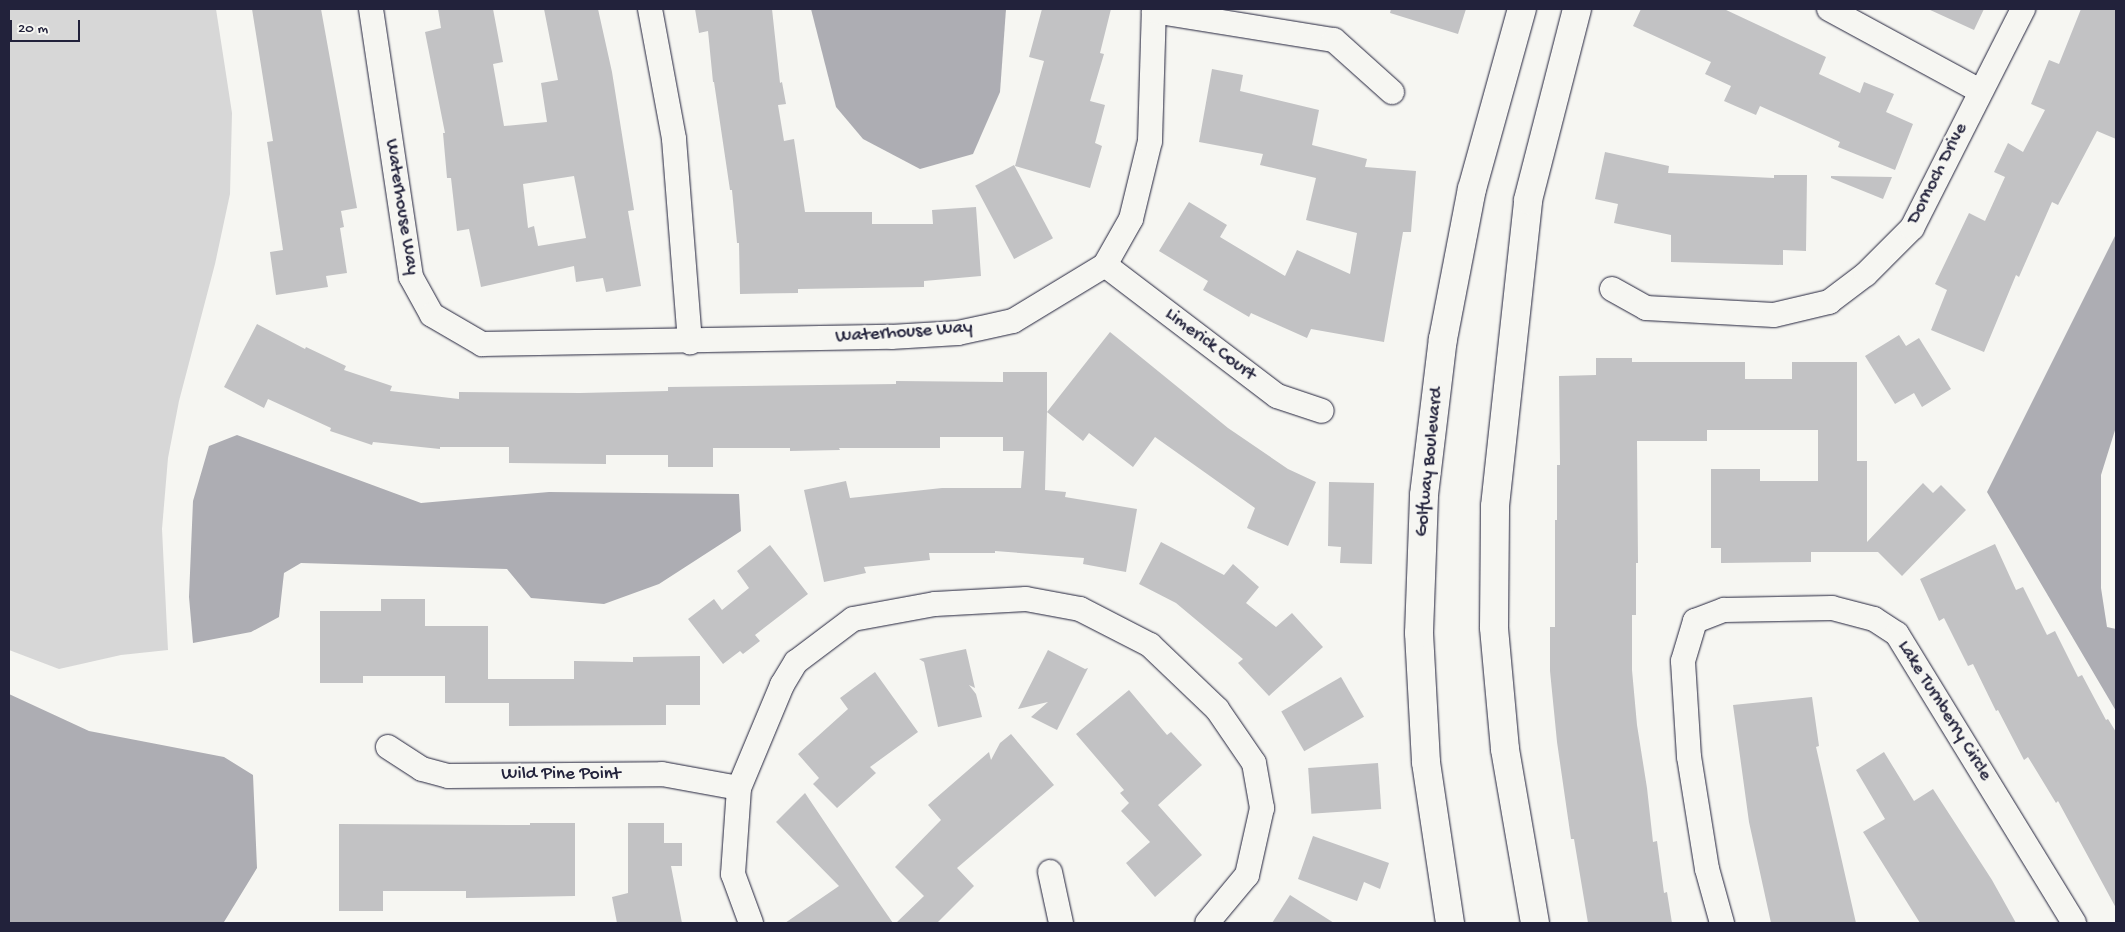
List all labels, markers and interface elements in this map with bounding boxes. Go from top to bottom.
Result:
scale bar [12,10,82,42]
text: 20 m [18,20,48,38]
street label: Dornoch Drive [1903,120,1973,228]
street label: Waterhouse Way [379,137,423,277]
street label: Limerick Court [1160,303,1260,387]
street label: Waterhouse Way [835,317,973,349]
street label: Golfway Boulevard [1411,386,1449,538]
street label: Lake Turnberry Circle [1892,637,1996,785]
street label: Wild Pine Point [501,764,621,786]

